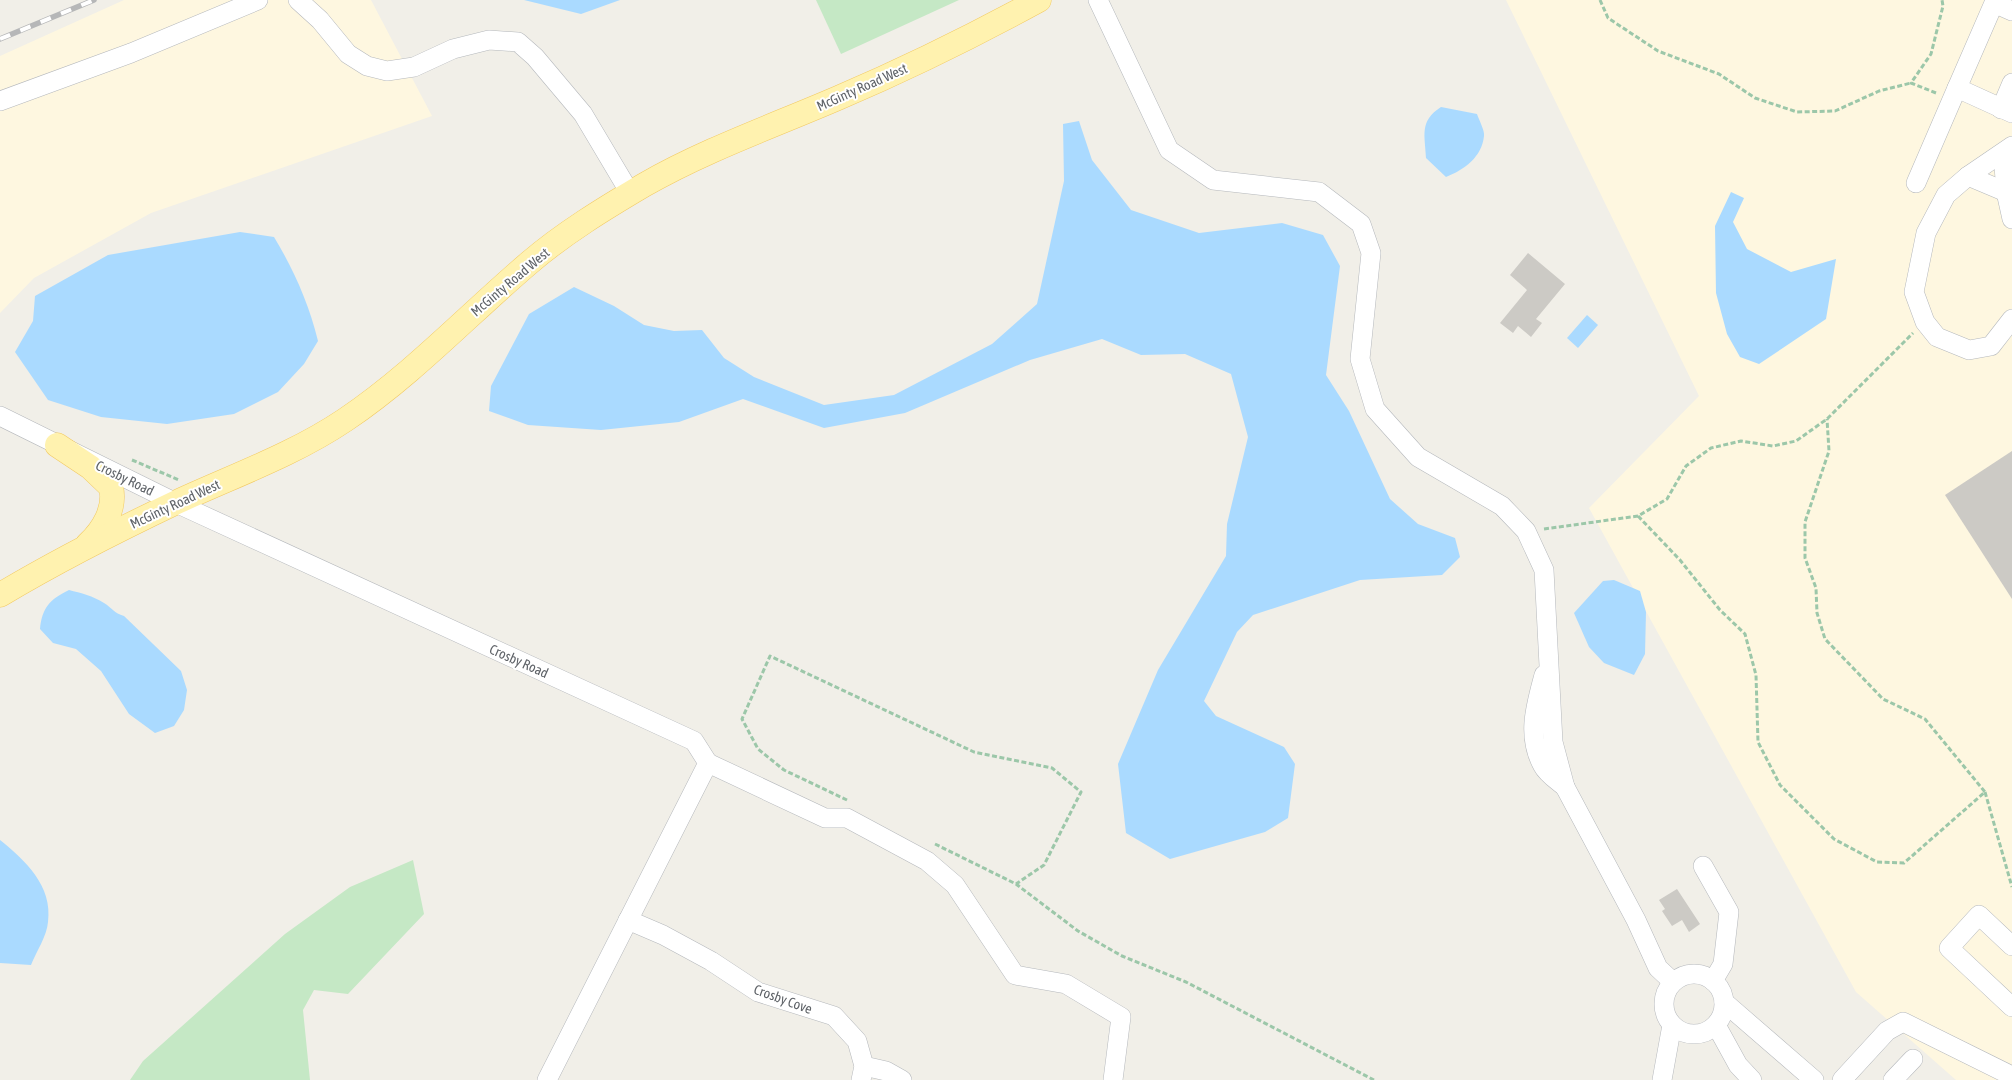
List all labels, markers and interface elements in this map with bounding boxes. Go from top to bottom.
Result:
street label: McGinty Road West [814,60,910,114]
street label: McGinty Road West [468,245,552,319]
street label: Crosby Road [93,457,157,499]
street label: McGinty Road West [127,476,223,532]
street label: Crosby Road [487,641,551,681]
street label: Crosby Cove [752,981,814,1017]

